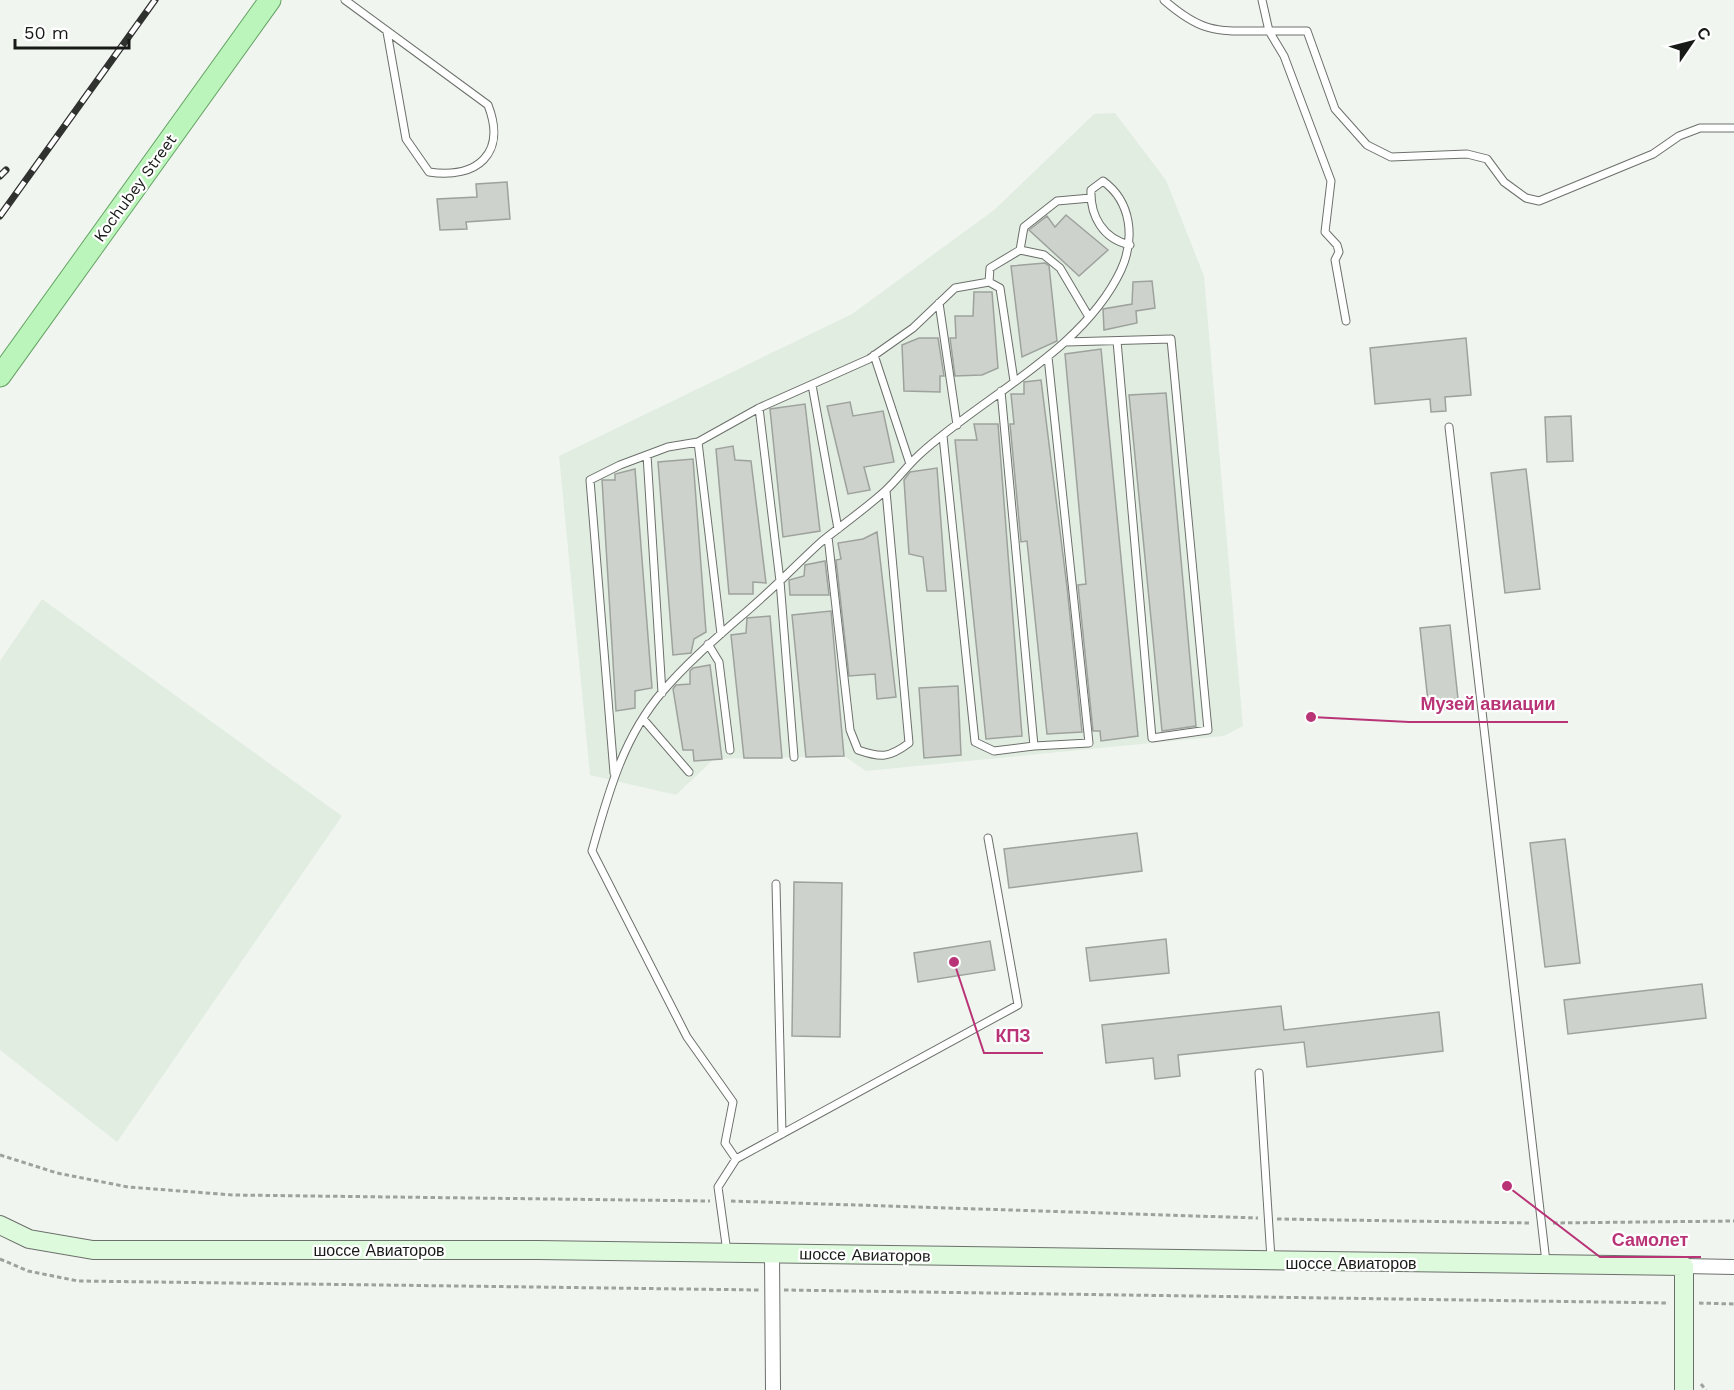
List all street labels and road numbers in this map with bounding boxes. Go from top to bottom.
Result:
street label: Kochubey Street [90,130,181,246]
street label: шоссе Авиаторов [313,1241,445,1260]
street label: шоссе Авиаторов [799,1244,931,1266]
street label: шоссе Авиаторов [1285,1254,1417,1273]

